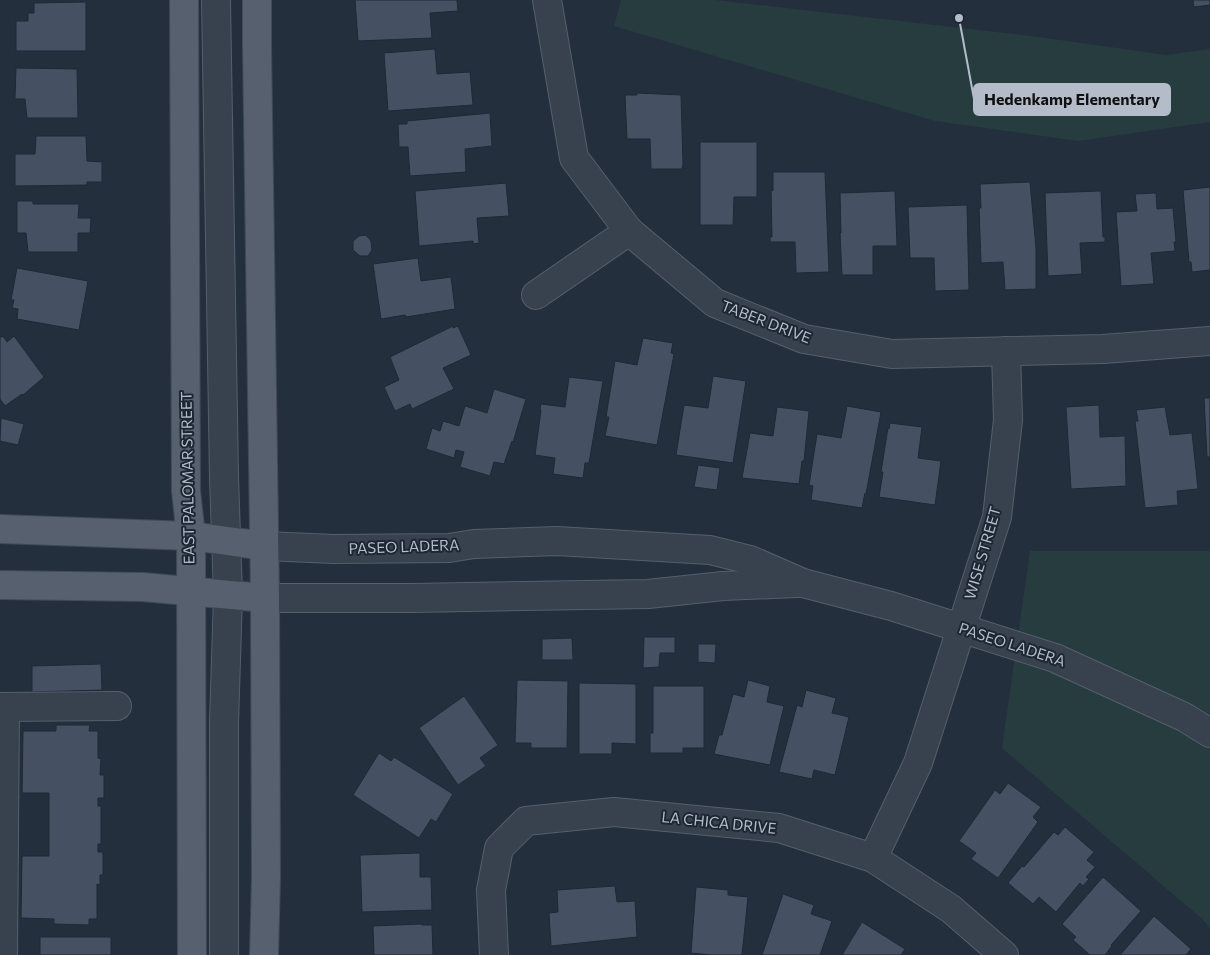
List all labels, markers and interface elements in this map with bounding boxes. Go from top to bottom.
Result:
callout: Hedenkamp Elementary [974,84,1170,115]
text: Hedenkamp Elementary [984,89,1160,108]
street label: TABER DRIVE [719,296,814,346]
street label: EAST PALOMAR STREET [176,391,198,565]
street label: WISE STREET [960,504,1004,601]
street label: PASEO LADERA [348,535,460,557]
street label: PASEO LADERA [957,618,1068,670]
street label: LA CHICA DRIVE [661,807,778,837]

